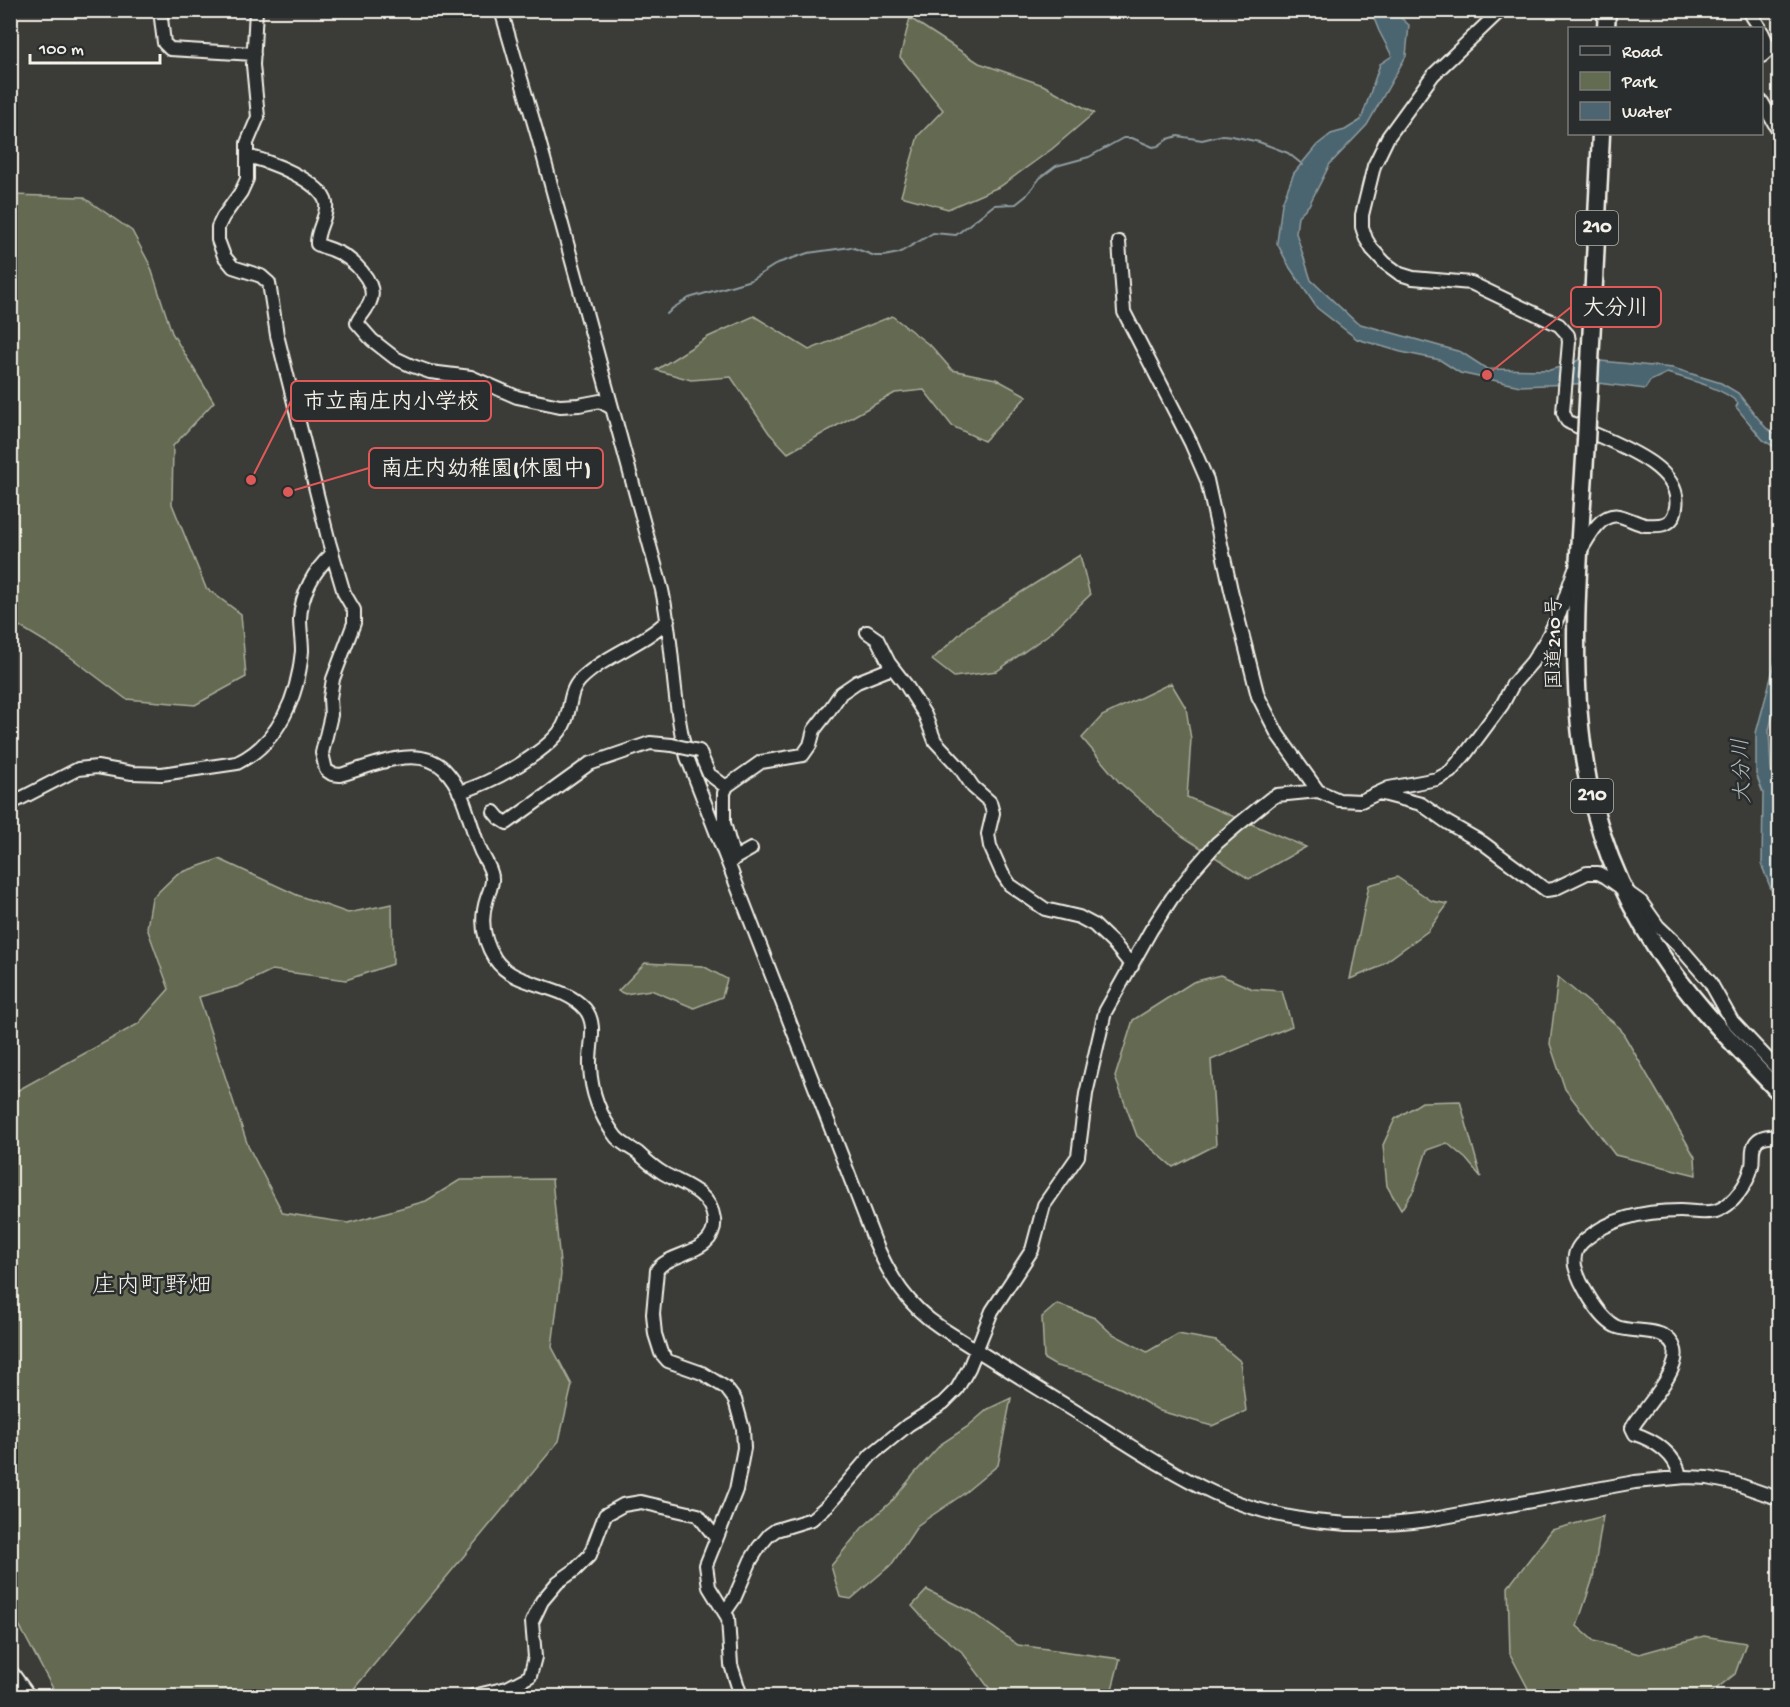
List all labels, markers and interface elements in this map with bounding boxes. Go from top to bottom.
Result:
scale bar [30,27,160,65]
legend [1568,27,1763,135]
text: 100 m [38,40,84,61]
text: Road [1622,43,1663,64]
text: Park [1621,73,1658,94]
text: Water [1622,103,1672,124]
road number: 210 [1576,211,1618,245]
callout: 大分川 [1571,287,1661,327]
text: 大分川 [1583,296,1649,323]
callout: 市立南庄内小学校 [291,381,491,421]
text: 市立南庄内小学校 [303,389,479,417]
callout: 南庄内幼稚園(休園中) [369,448,603,488]
text: 南庄内幼稚園(休園中) [381,456,591,484]
street label: 国道210号 [1543,596,1569,690]
water label: 大分川 [1729,738,1758,804]
road number: 210 [1571,779,1613,813]
district label: 庄内町野畑 [92,1272,212,1302]

